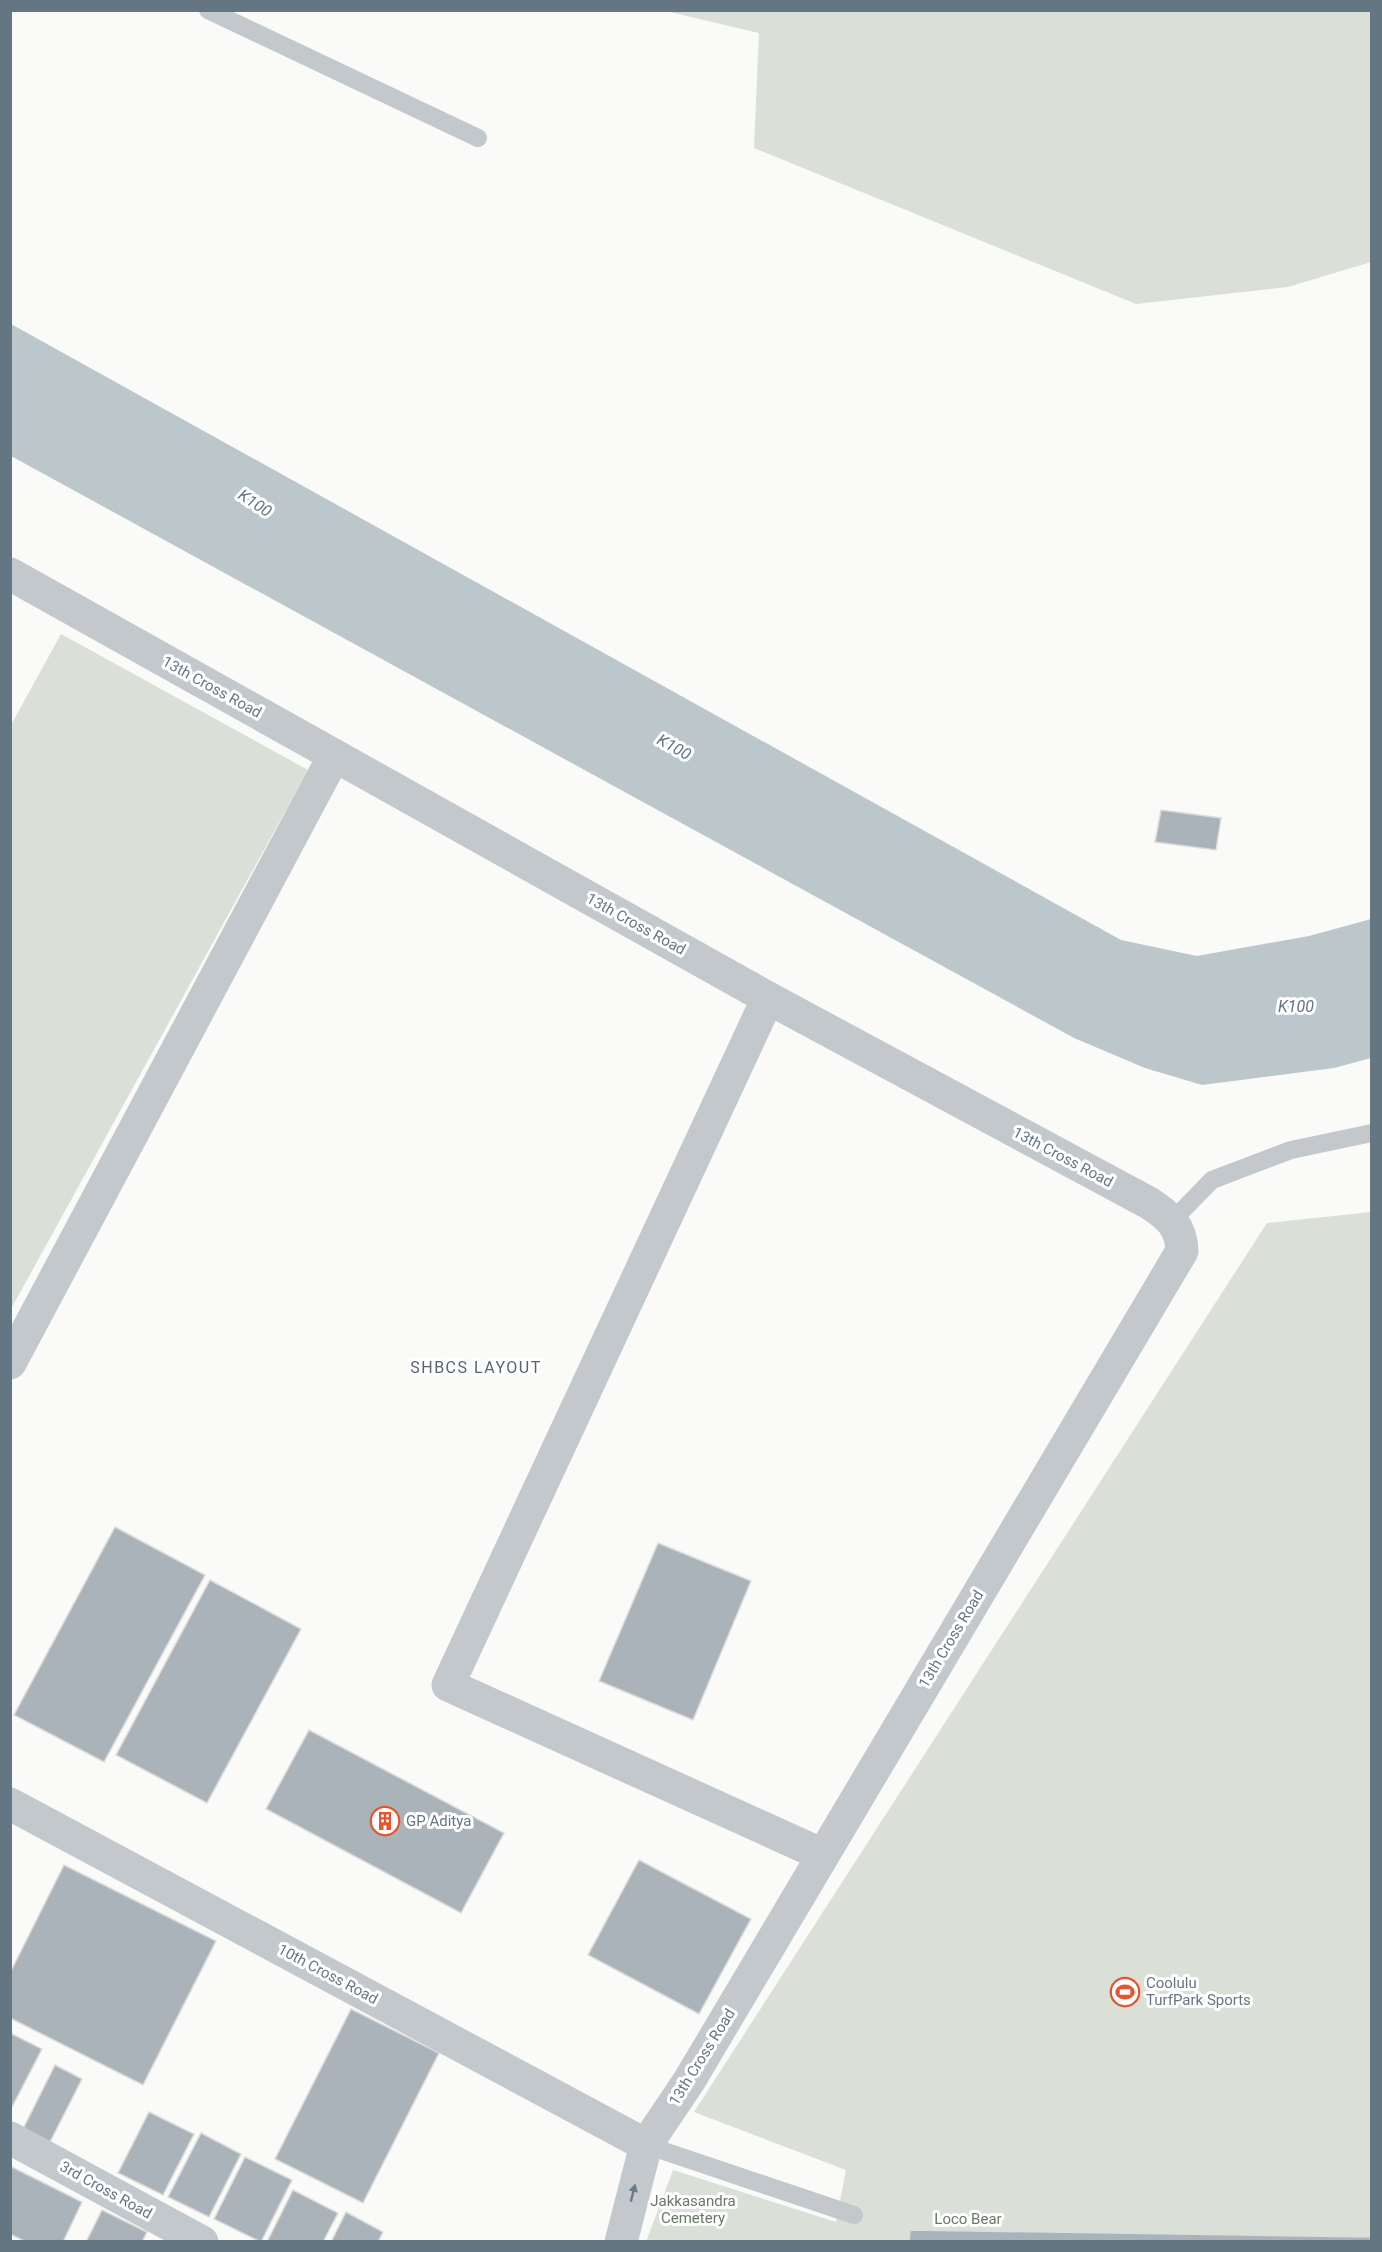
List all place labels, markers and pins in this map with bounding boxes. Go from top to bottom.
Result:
building icon: GP Aditya [369,1805,401,1837]
place label: GP Aditya [406,1812,471,1830]
place label: Coolulu TurfPark Sports [1146,1974,1251,2009]
sports icon: Coolulu TurfPark Sports [1109,1976,1141,2008]

